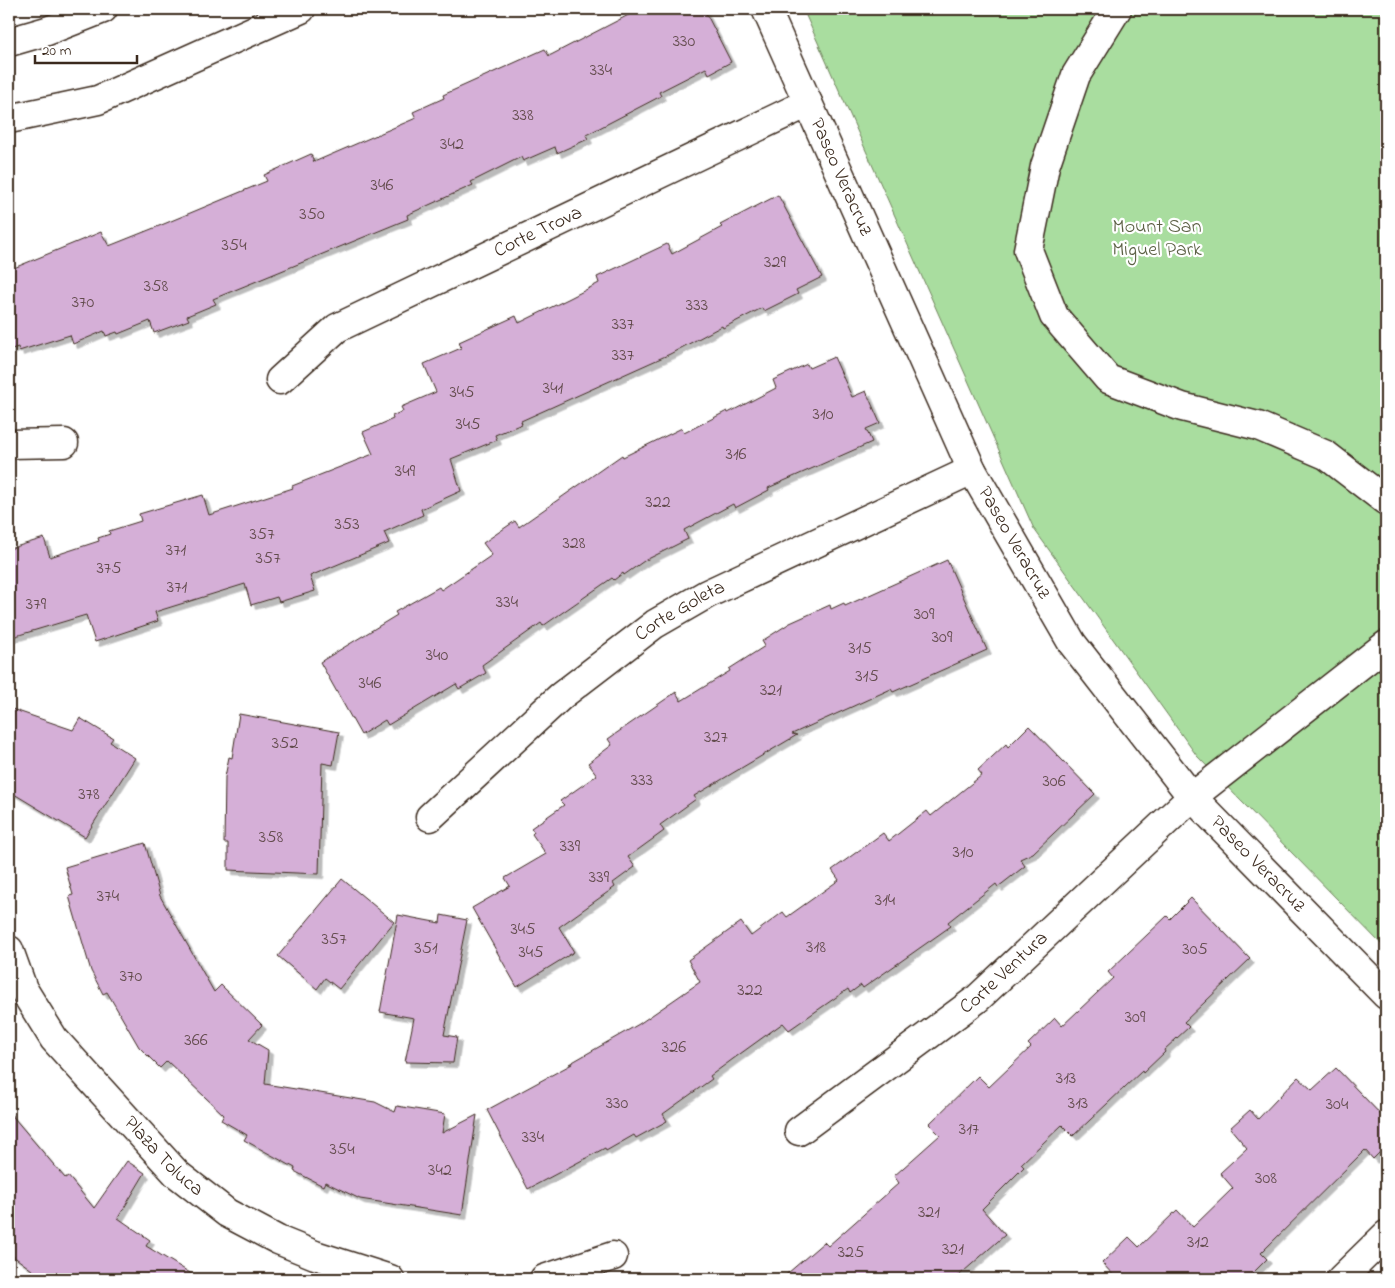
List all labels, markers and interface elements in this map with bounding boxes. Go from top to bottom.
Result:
house number: 330 [673,29,696,55]
scale bar [35,32,138,64]
text: 20 m [42,40,72,62]
house number: 334 [590,58,613,84]
house number: 338 [512,103,534,129]
street label: Paseo Veracruz [802,114,880,241]
house number: 342 [440,132,464,158]
house number: 346 [371,173,393,199]
street label: Corte Trova [489,198,587,265]
house number: 350 [299,202,325,228]
park label: Mount San Miguel Park [1112,213,1202,266]
house number: 354 [221,233,247,259]
house number: 329 [764,250,786,276]
house number: 358 [144,274,168,300]
house number: 370 [72,290,95,316]
house number: 333 [686,293,708,319]
house number: 337 [612,312,635,338]
house number: 337 [612,343,635,369]
house number: 341 [543,376,564,402]
house number: 345 [449,380,475,406]
house number: 310 [813,402,834,428]
house number: 345 [455,412,481,438]
house number: 316 [725,442,747,468]
house number: 349 [395,459,416,485]
street label: Paseo Veracruz [970,481,1058,605]
house number: 322 [645,490,671,516]
house number: 353 [334,512,360,538]
house number: 357 [249,522,275,548]
house number: 328 [562,531,586,557]
house number: 371 [166,538,187,564]
house number: 357 [255,546,281,572]
house number: 375 [96,556,122,582]
street label: Corte Goleta [629,573,730,649]
house number: 371 [167,575,188,601]
house number: 334 [496,590,519,616]
house number: 379 [26,592,47,618]
house number: 309 [914,602,935,628]
house number: 309 [932,625,953,651]
house number: 315 [848,636,872,662]
house number: 340 [426,643,449,669]
house number: 315 [855,664,879,690]
house number: 346 [359,671,381,697]
house number: 321 [760,678,782,704]
house number: 327 [704,725,728,751]
house number: 352 [272,731,298,757]
house number: 333 [631,768,653,794]
house number: 306 [1042,769,1066,795]
house number: 378 [78,782,100,808]
street label: Paseo Veracruz [1203,809,1313,920]
house number: 358 [259,825,283,851]
house number: 339 [560,834,581,860]
house number: 310 [953,840,974,866]
house number: 339 [589,865,610,891]
house number: 374 [97,884,120,910]
house number: 314 [875,888,896,914]
house number: 345 [510,917,536,943]
street label: Corte Ventura [954,925,1055,1022]
house number: 357 [321,927,347,953]
house number: 318 [806,935,826,961]
house number: 351 [414,936,438,962]
house number: 305 [1182,937,1208,963]
house number: 345 [518,940,544,966]
house number: 370 [120,964,143,990]
house number: 322 [737,978,763,1004]
house number: 309 [1125,1005,1146,1031]
house number: 366 [184,1028,208,1054]
house number: 326 [662,1035,686,1061]
house number: 313 [1056,1066,1076,1092]
house number: 330 [606,1091,629,1117]
house number: 313 [1068,1091,1088,1117]
house number: 304 [1326,1092,1349,1118]
street label: Plaza Toluca [117,1110,210,1204]
house number: 317 [959,1117,980,1143]
house number: 334 [522,1125,545,1151]
house number: 354 [329,1137,355,1163]
house number: 342 [428,1158,452,1184]
house number: 308 [1255,1166,1277,1192]
house number: 321 [918,1200,940,1226]
house number: 312 [1187,1230,1209,1256]
house number: 321 [942,1237,964,1263]
house number: 325 [838,1240,864,1266]

